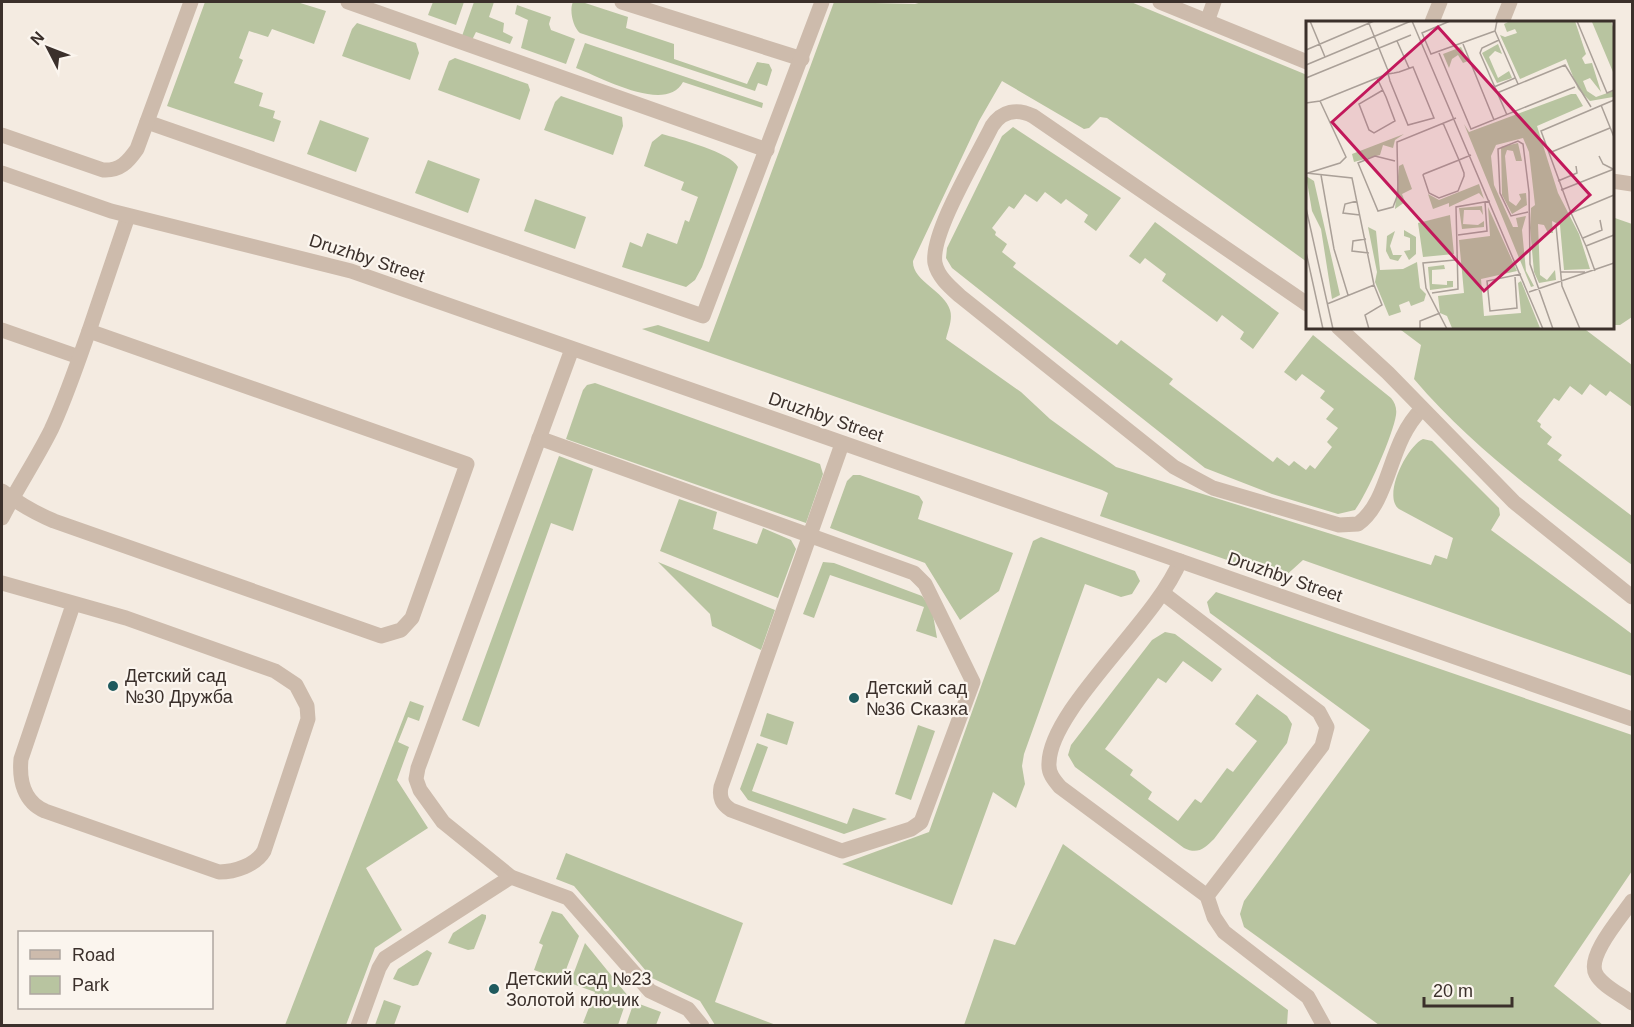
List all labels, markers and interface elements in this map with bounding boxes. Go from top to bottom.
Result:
north arrow [18,18,78,78]
inset map [1306,21,1613,328]
text: N [27,28,47,48]
street label: Druzhby Street [307,230,427,286]
street label: Druzhby Street [766,388,886,446]
street label: Druzhby Street [1225,548,1345,606]
place label: Детский сад №30 Дружба [125,666,234,707]
place label: Детский сад №36 Сказка [866,678,969,719]
marker: Детский сад №30 Дружба [106,679,120,693]
marker: Детский сад №36 Сказка [847,691,861,705]
legend [18,931,213,1009]
text: Road [72,945,115,965]
place label: Детский сад №23 Золотой ключик [506,969,651,1010]
scale bar [1424,970,1512,1008]
text: Park [72,975,110,995]
text: 20 m [1433,981,1473,1001]
marker: Детский сад №23 Золотой ключик [487,982,501,996]

